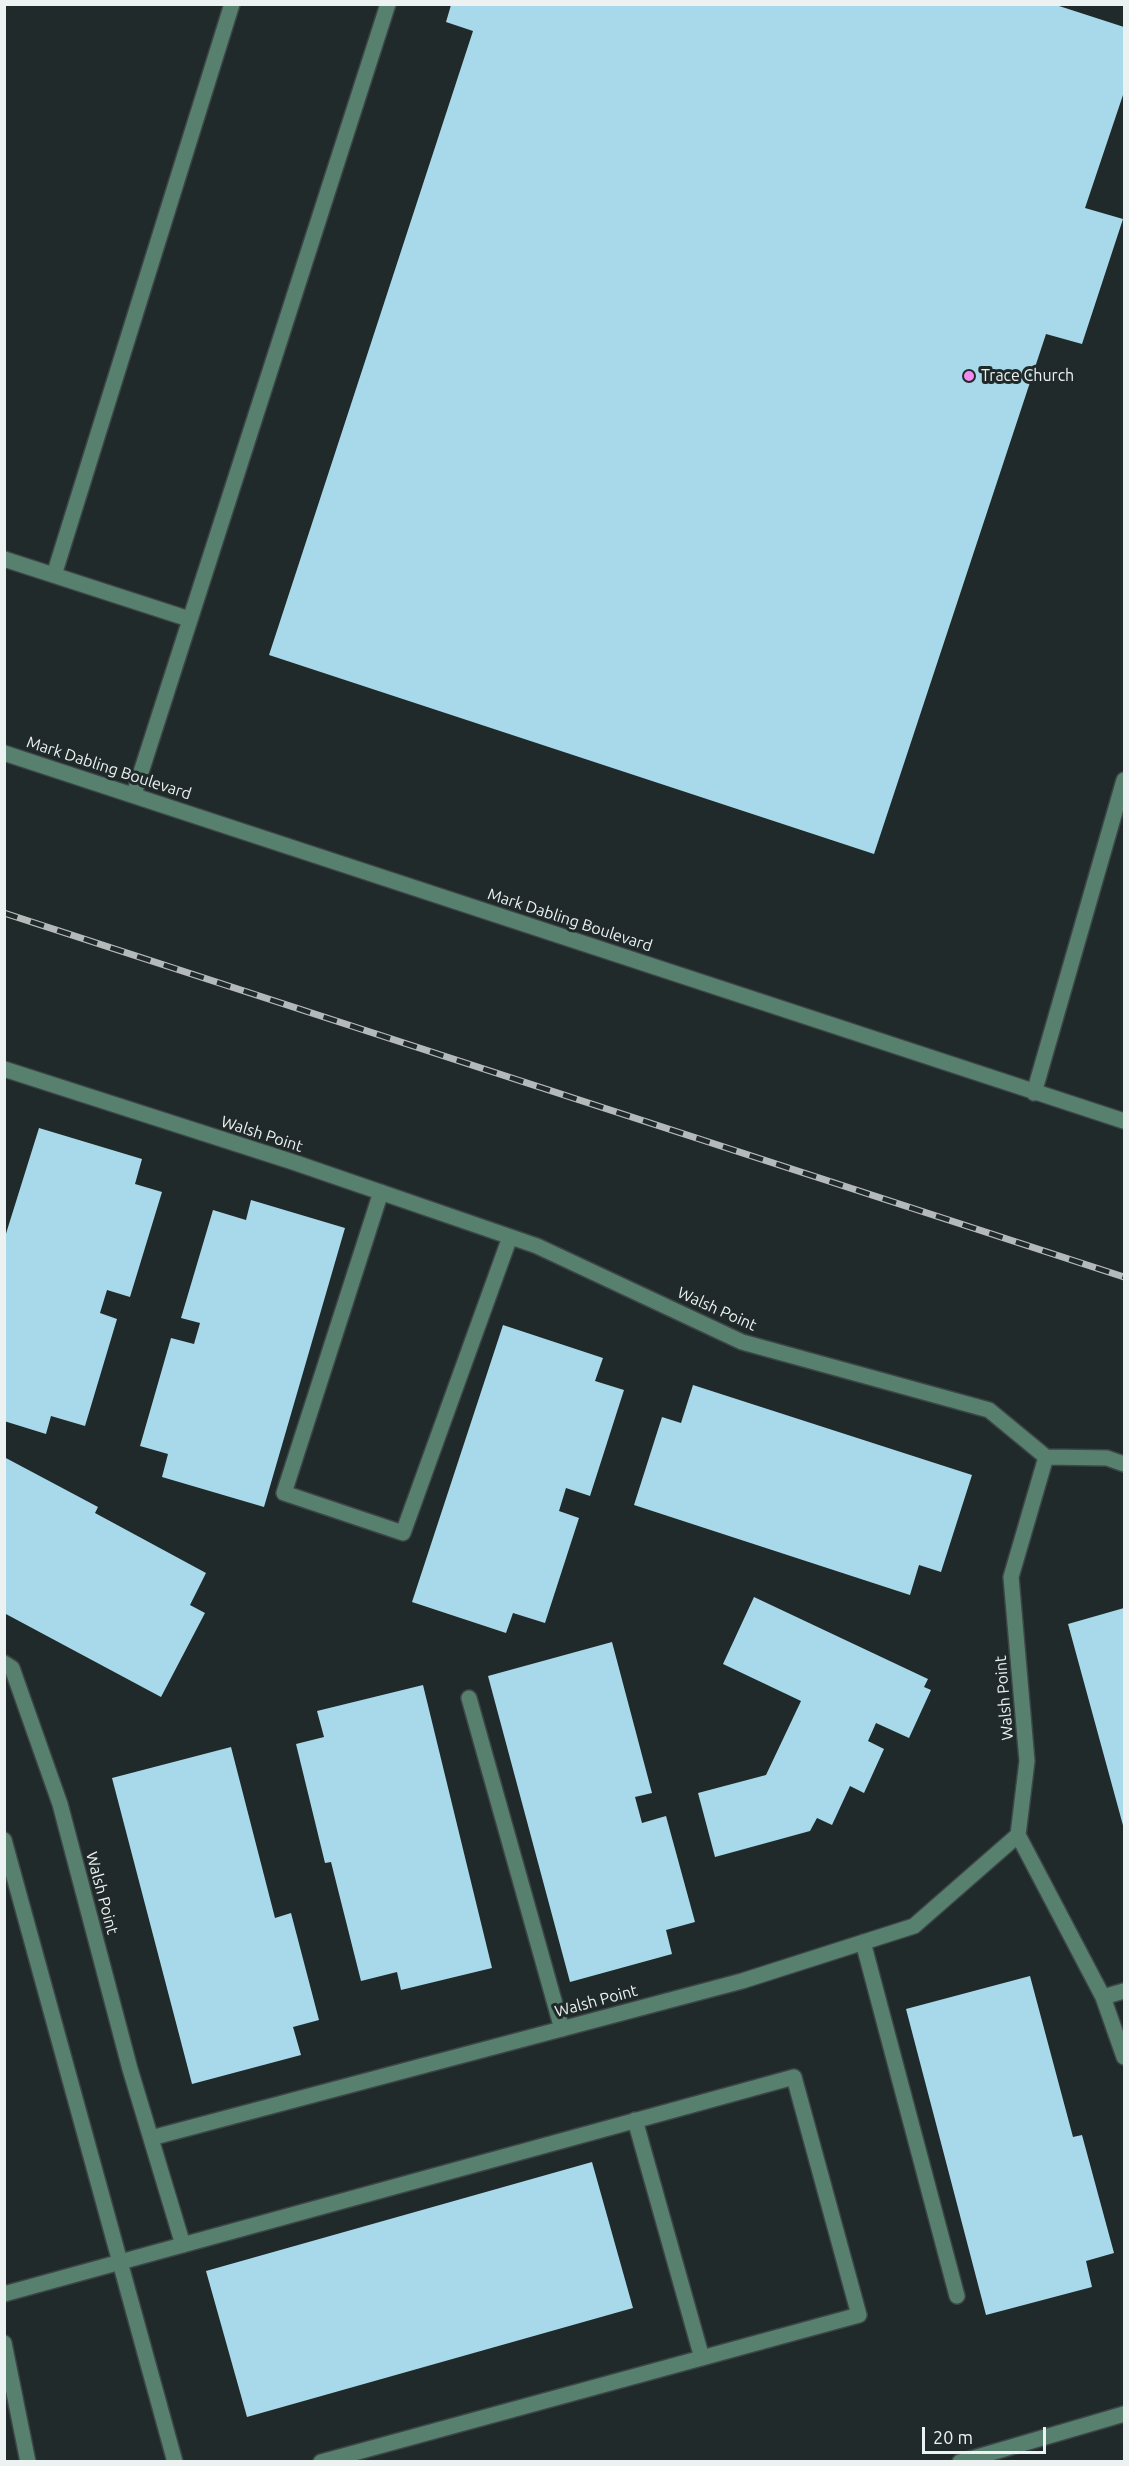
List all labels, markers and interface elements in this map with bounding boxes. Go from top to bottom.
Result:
place label: Trace Church [981,366,1074,386]
marker: Trace Church [962,369,976,383]
street label: Mark Dabling Boulevard [24,732,194,804]
street label: Mark Dabling Boulevard [485,884,655,956]
street label: Walsh Point [219,1112,305,1156]
street label: Walsh Point [674,1283,760,1335]
street label: Walsh Point [991,1655,1017,1741]
street label: Walsh Point [82,1850,122,1936]
street label: Walsh Point [553,1981,639,2021]
scale bar [925,2415,1050,2453]
text: 20 m [933,2427,973,2447]

